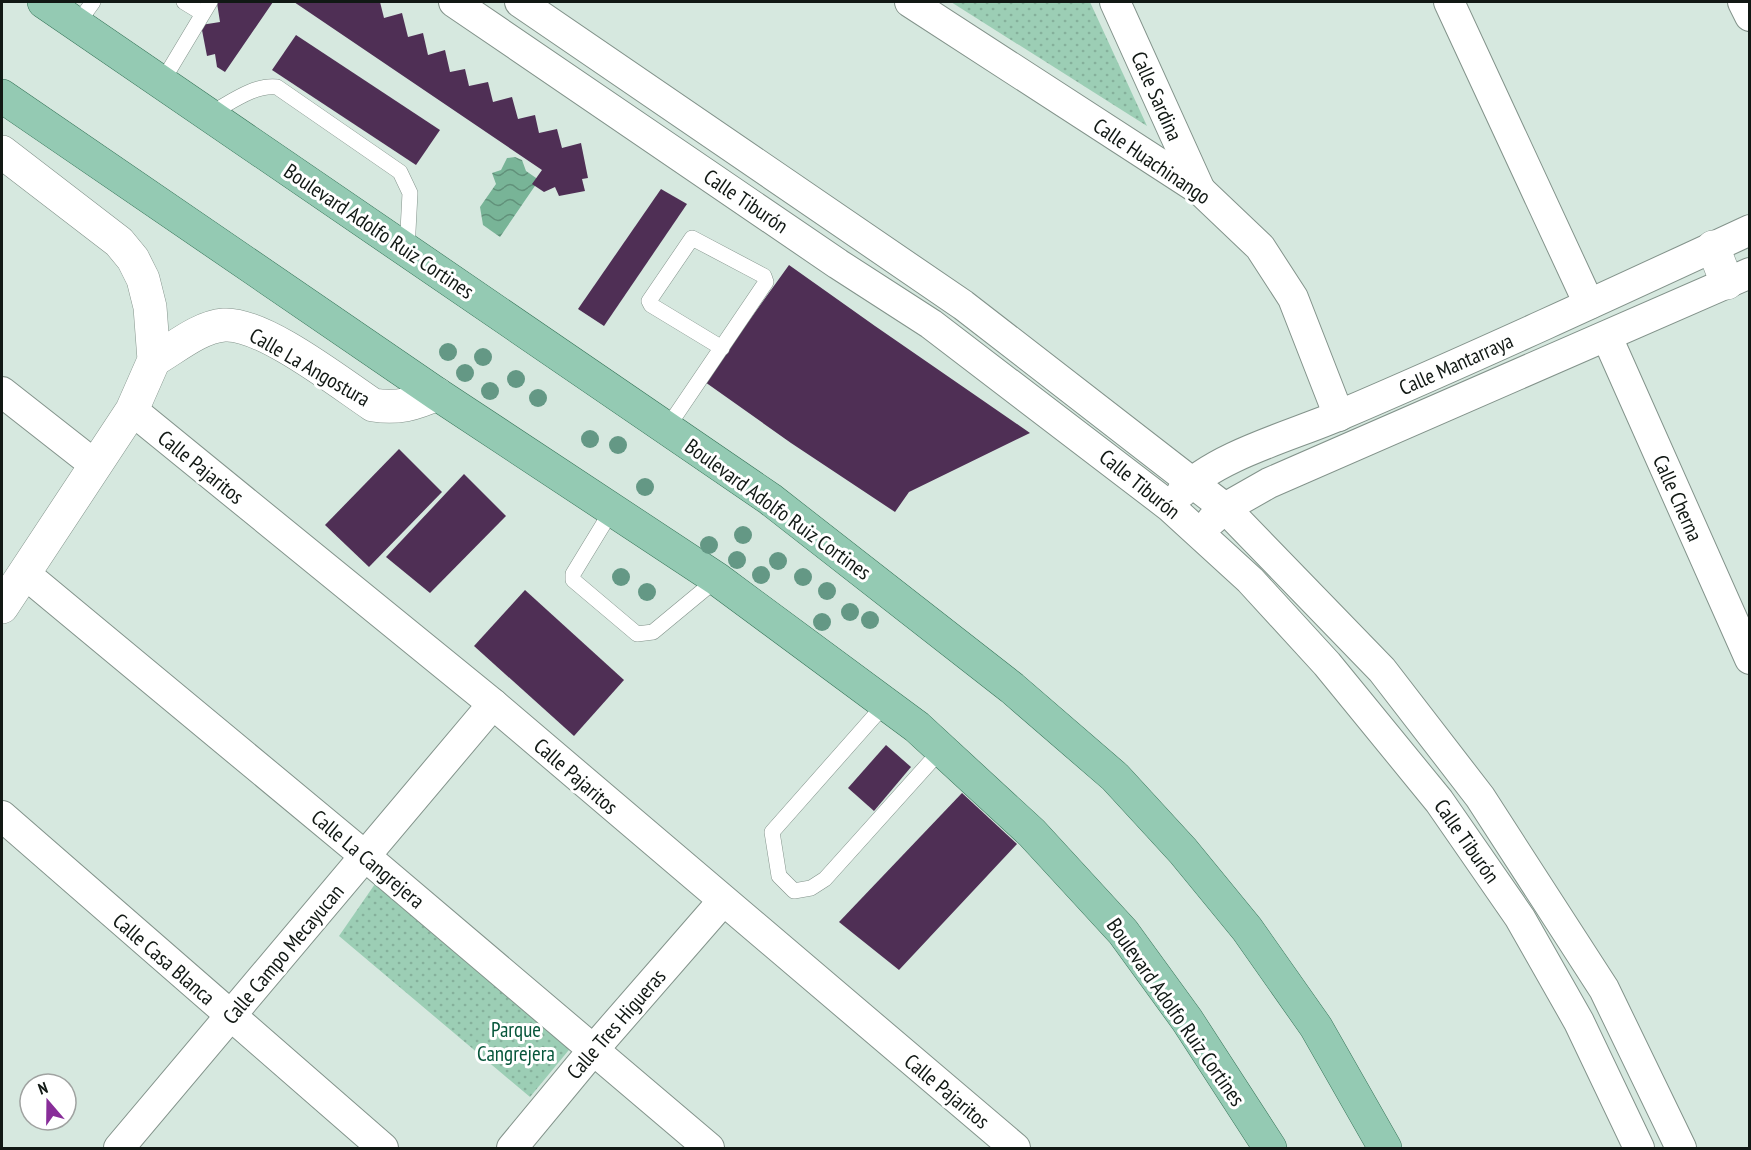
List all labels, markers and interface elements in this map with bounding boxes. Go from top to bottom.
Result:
street label: Calle Sardina [1125,47,1189,145]
street label: Calle Huachinango [1088,112,1216,210]
street label: Boulevard Adolfo Ruiz Cortines [279,157,479,305]
street label: Calle Tiburón [699,163,793,239]
street label: Calle La Angostura [245,322,375,412]
street label: Calle Mantarraya [1395,327,1517,401]
street label: Calle Pajaritos [152,424,250,510]
street label: Boulevard Adolfo Ruiz Cortines [680,432,876,586]
street label: Calle Tiburón [1094,443,1186,525]
street label: Calle Cherna [1647,451,1709,545]
street label: Calle Pajaritos [528,732,624,820]
street label: Calle Tiburón [1428,794,1506,888]
street label: Calle La Cangrejera [306,804,430,914]
street label: Calle Campo Mecayucan [217,878,349,1030]
street label: Calle Casa Blanca [107,907,221,1011]
street label: Boulevard Adolfo Ruiz Cortines [1101,913,1251,1111]
street label: Calle Tres Higueras [561,963,671,1085]
park label: Parque Cangrejera [477,1016,555,1067]
street label: Calle Pajaritos [899,1048,995,1134]
north arrow [18,1072,78,1132]
text: N [35,1077,50,1099]

